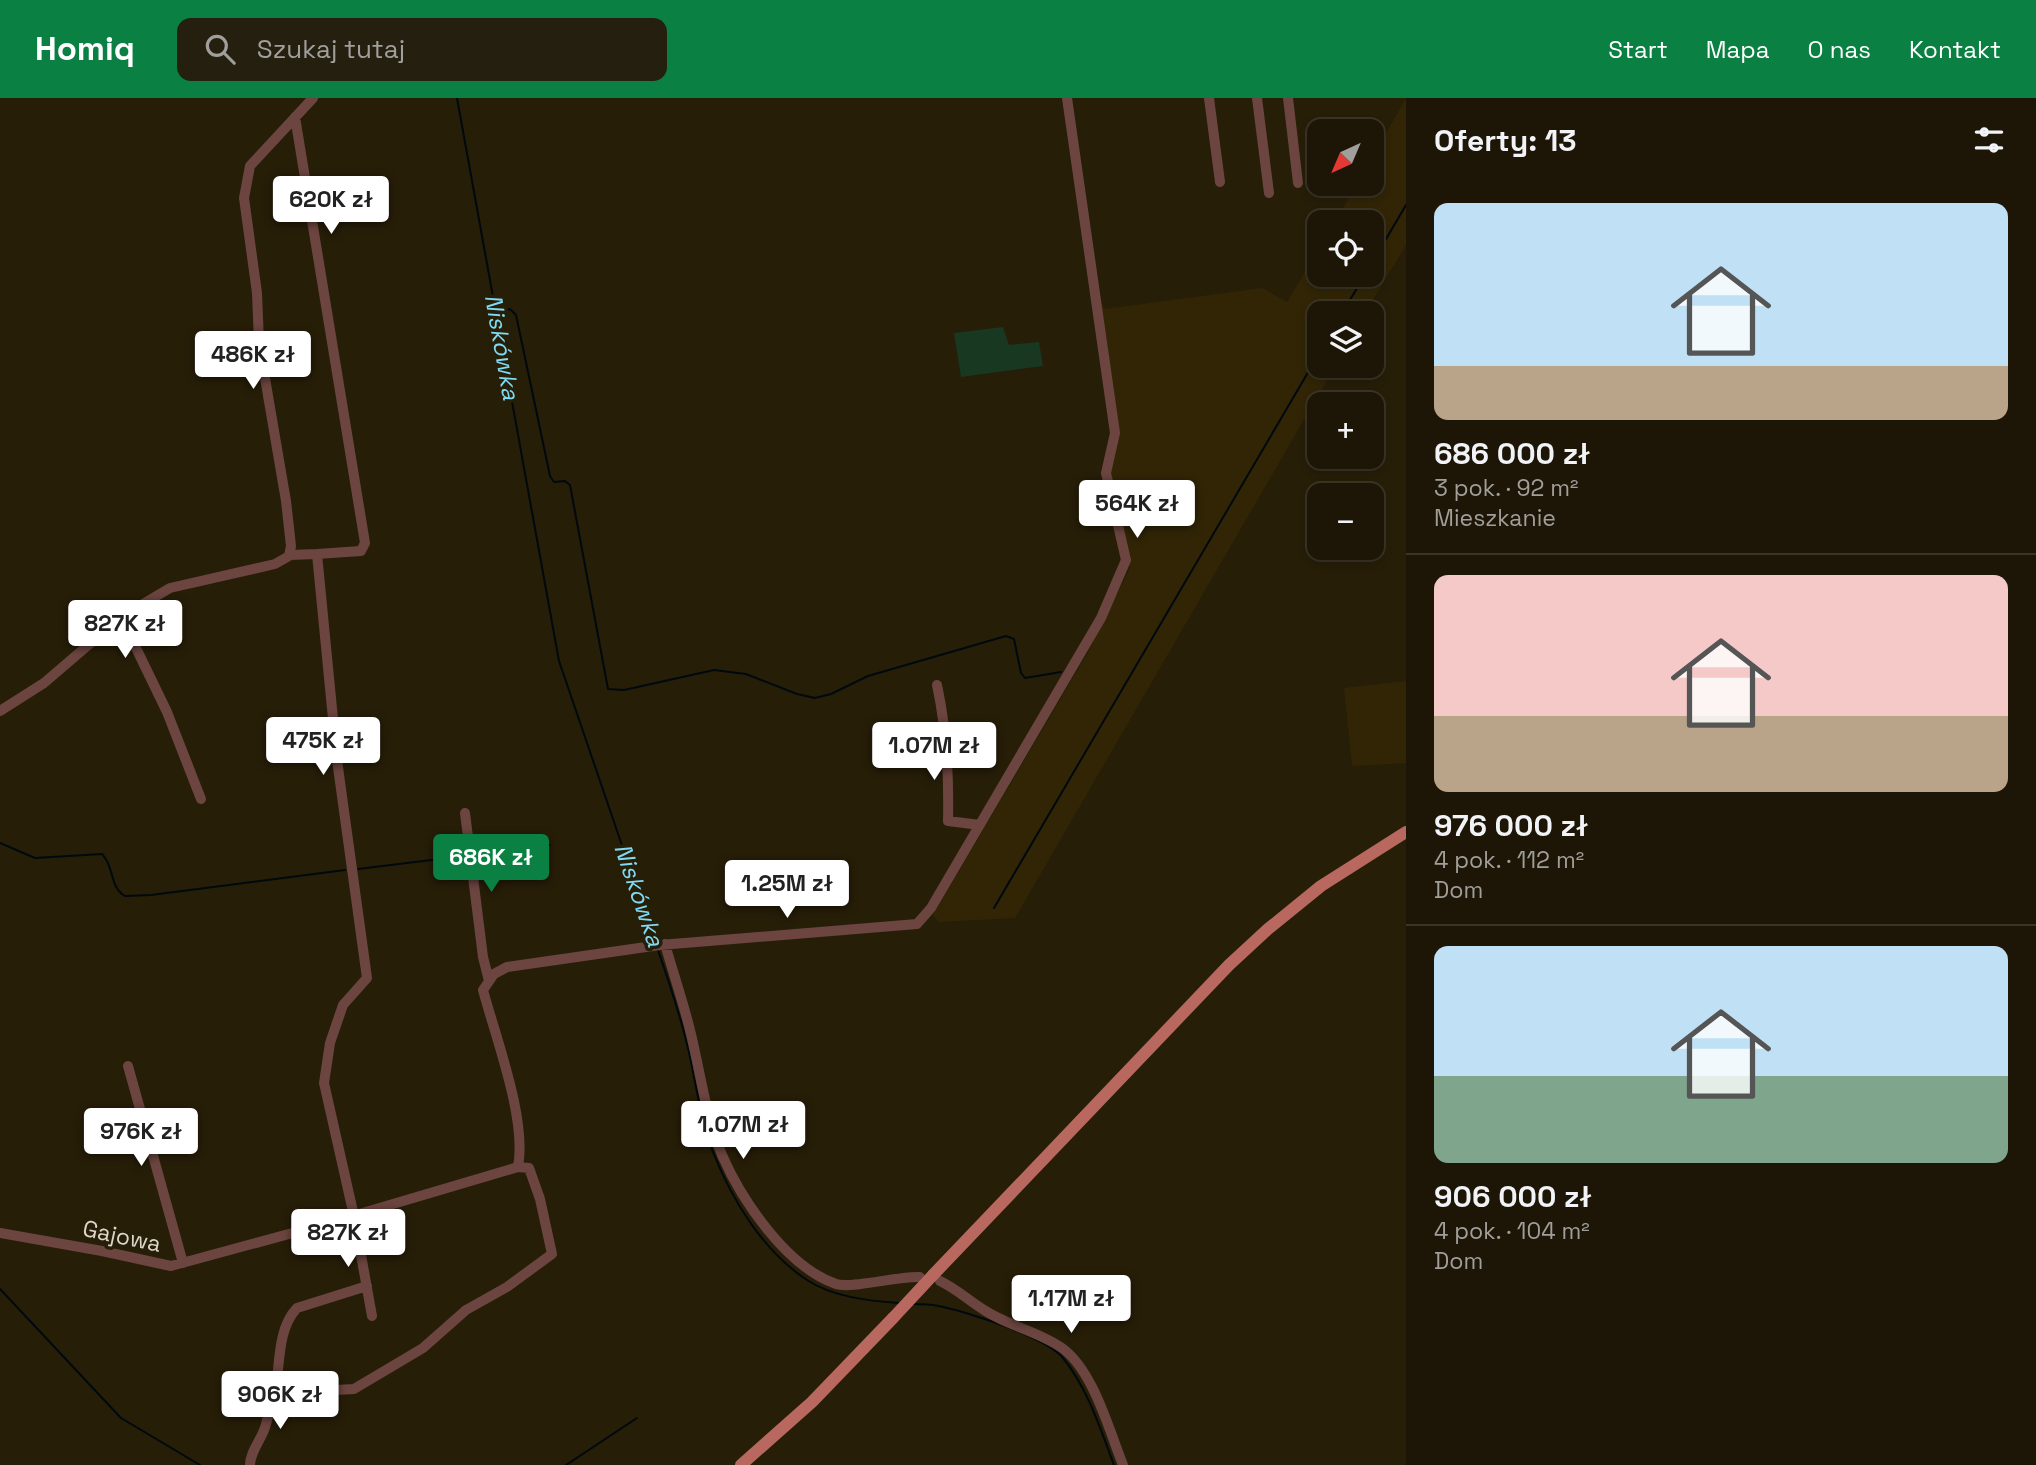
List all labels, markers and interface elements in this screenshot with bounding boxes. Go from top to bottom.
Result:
search box [177,18,667,81]
text: Homiq [35,28,135,70]
icon: search [201,30,239,68]
text: Szukaj tutaj [257,32,405,66]
text: Start [1608,34,1668,65]
text: Mapa [1706,34,1770,65]
text: O nas [1808,34,1871,65]
text: Kontakt [1909,34,2001,65]
north arrow [1307,119,1384,196]
map controls [1307,119,1384,560]
text: Oferty: 13 [1434,121,1577,160]
icon: filters [1970,121,2008,159]
pin: 620K zł [266,176,396,236]
text: 620K zł [289,184,373,214]
button: locate [1307,210,1384,287]
icon: home [1658,248,1784,374]
water label: Niskówka [478,292,527,402]
button: layers [1307,301,1384,378]
pin: 486K zł [188,331,318,391]
text: 486K zł [211,339,295,369]
button: + [1307,392,1384,469]
text: 686 000 zł [1434,434,1590,473]
text: 3 pok. · 92 m² [1434,473,1578,503]
pin: 564K zł [1072,480,1202,540]
button: − [1307,483,1384,560]
text: 564K zł [1095,488,1179,518]
text: Mieszkanie [1434,503,1556,533]
pin: 827K zł [60,601,190,660]
text: 827K zł [84,608,166,638]
icon: home [1658,620,1784,746]
pin: 475K zł [258,718,388,777]
pin: 1.07M zł [862,722,1006,782]
text: 475K zł [282,725,364,755]
text: 1.07M zł [888,730,980,760]
text: 976 000 zł [1434,806,1588,845]
pin: 686K zł [426,834,556,894]
water label: Niskówka [607,839,672,951]
text: 686K zł [449,842,533,872]
text: 4 pok. · 112 m² [1434,845,1584,875]
pin: 1.25M zł [715,860,859,920]
text: 1.25M zł [741,868,833,898]
text: Dom [1434,875,1483,905]
icon: home [1658,991,1784,1117]
pin: 1.07M zł [671,1102,815,1161]
pin: 976K zł [76,1108,206,1168]
text: 1.07M zł [697,1109,789,1139]
text: 976K zł [100,1116,182,1146]
text: 906 000 zł [1434,1177,1592,1216]
pin: 827K zł [283,1210,413,1269]
street label: Gajowa [80,1213,164,1259]
text: 4 pok. · 104 m² [1434,1216,1590,1246]
text: 827K zł [307,1217,389,1247]
text: Dom [1434,1246,1483,1276]
pin: 1.17M zł [999,1276,1143,1335]
text: 1.17M zł [1028,1283,1114,1313]
pin: 906K zł [215,1372,345,1431]
text: 906K zł [238,1379,322,1409]

